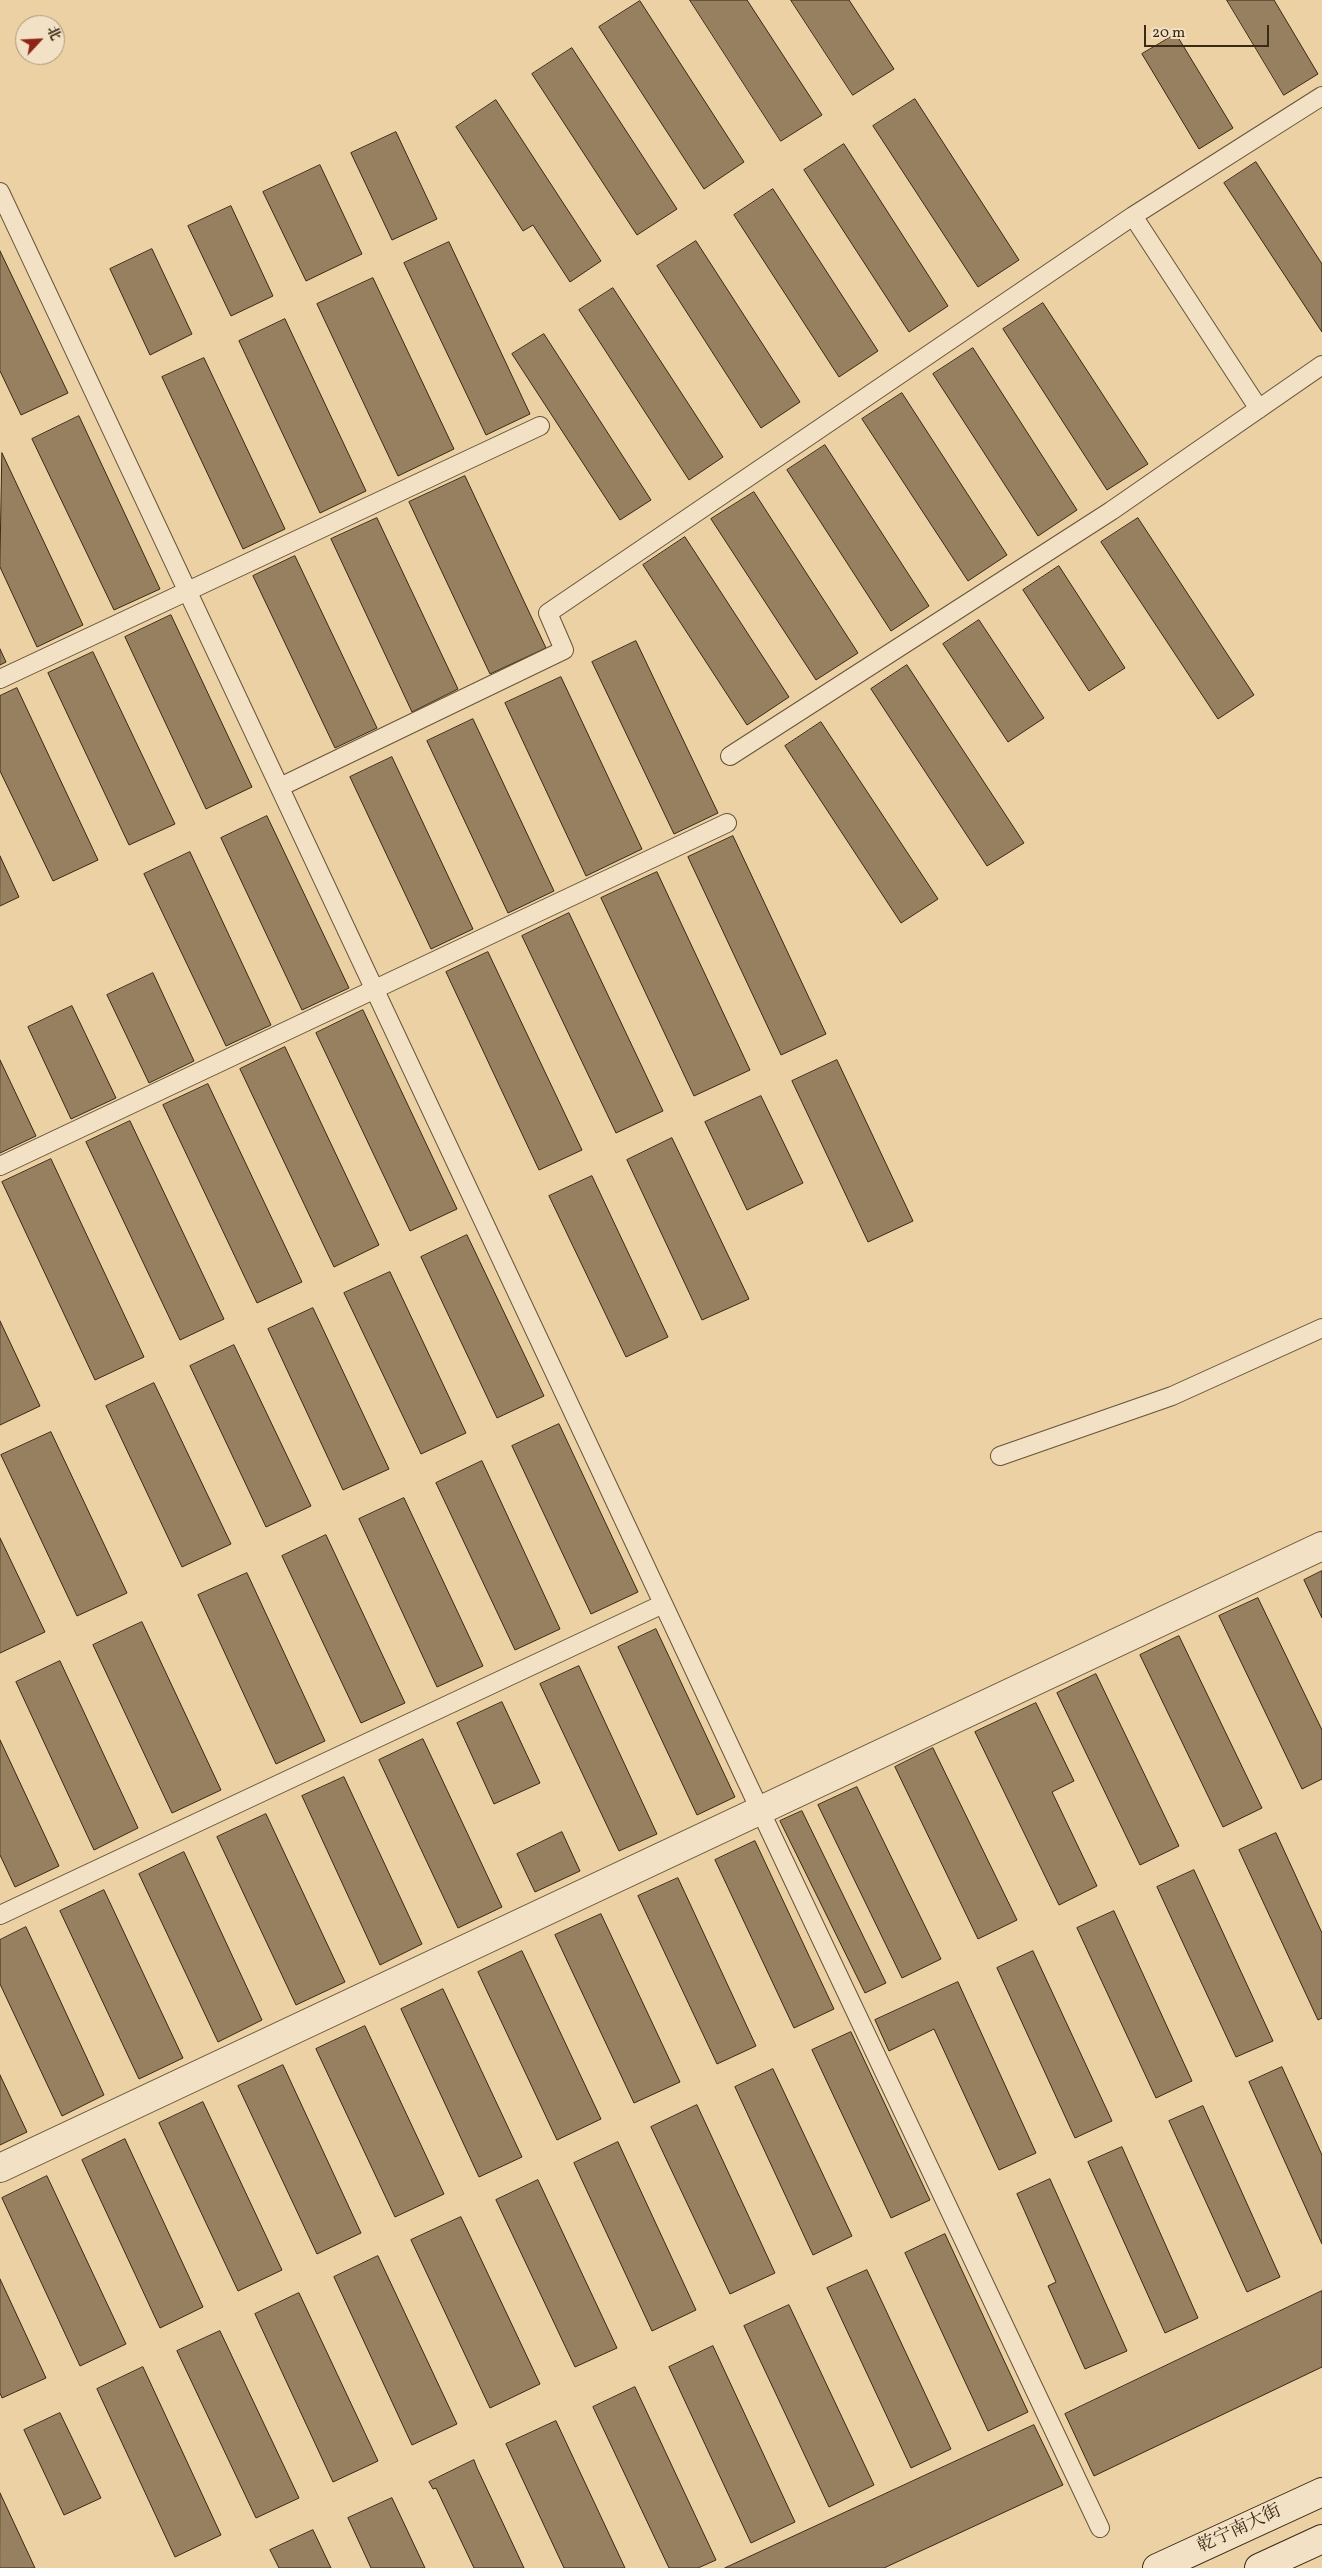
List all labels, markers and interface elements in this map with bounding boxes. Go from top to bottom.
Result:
north arrow [15,15,65,65]
scale bar [1147,15,1272,47]
text: 20 m [1152,23,1185,44]
text: 北 [42,24,65,44]
street label: 乾宁南大街 [1195,2501,1285,2559]

